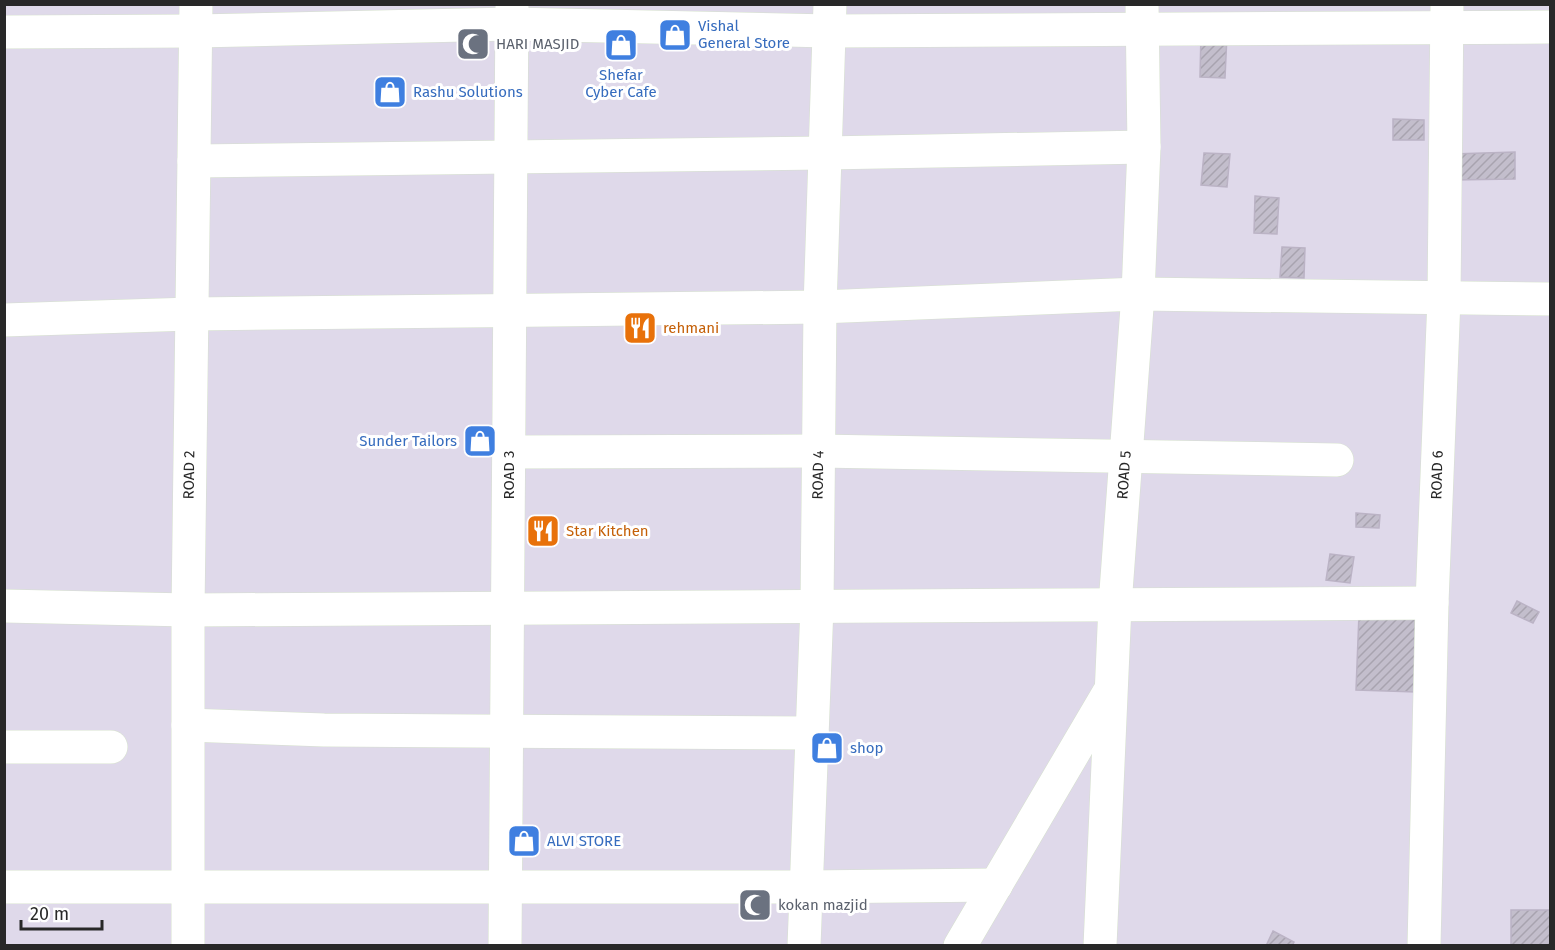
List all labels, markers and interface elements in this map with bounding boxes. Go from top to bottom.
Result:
shop icon: Vishal General Store [657,17,693,53]
place label: Vishal General Store [698,17,790,52]
mosque icon: HARI MASJID [455,26,491,62]
shop icon: Shefar Cyber Cafe [603,27,639,63]
place label: HARI MASJID [496,35,579,53]
place label: Shefar Cyber Cafe [585,66,657,101]
shop icon: Rashu Solutions [372,74,408,110]
place label: Rashu Solutions [413,83,523,101]
restaurant icon: rehmani [622,310,658,346]
place label: rehmani [663,319,719,337]
shop icon: Sunder Tailors [462,423,498,459]
place label: Sunder Tailors [359,432,457,450]
street label: ROAD 2 [180,450,198,500]
street label: ROAD 4 [809,450,827,500]
street label: ROAD 5 [1113,450,1135,500]
street label: ROAD 6 [1427,450,1447,500]
street label: ROAD 3 [500,451,518,499]
restaurant icon: Star Kitchen [525,513,561,549]
place label: Star Kitchen [566,522,649,540]
shop icon: shop [809,730,845,766]
place label: shop [850,739,883,757]
shop icon: ALVI STORE [506,823,542,859]
place label: ALVI STORE [547,832,621,850]
mosque icon: kokan mazjid [737,887,773,923]
scale bar [21,893,102,931]
place label: kokan mazjid [778,896,868,914]
text: 20 m [30,903,69,925]

